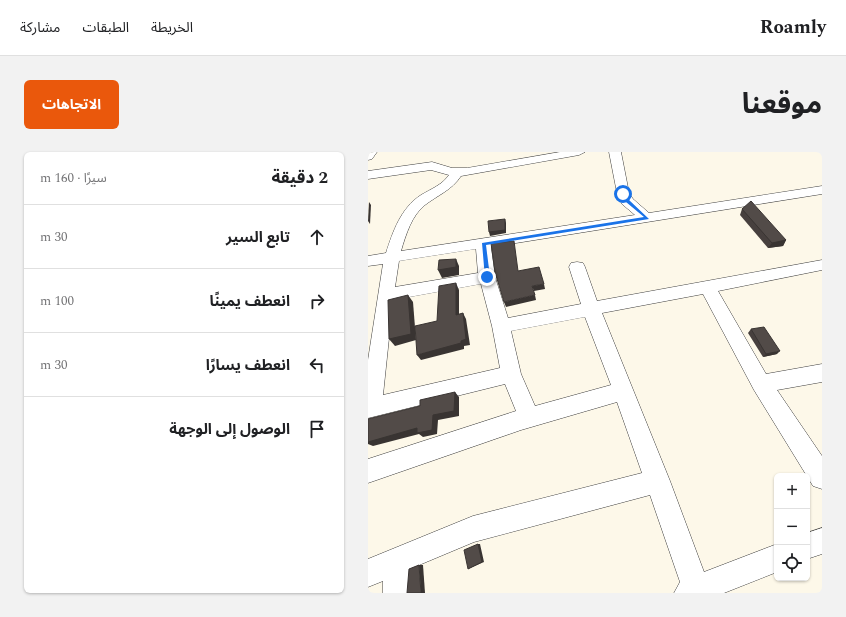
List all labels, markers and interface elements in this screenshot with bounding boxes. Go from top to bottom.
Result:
text: Roamly [760,13,826,42]
text: مشاركة [20,17,60,38]
text: الطبقات [82,17,129,38]
text: الخريطة [151,17,193,38]
button: الاتجاهات [24,80,119,129]
text: موقعنا [742,83,822,126]
text: 2 دقيقة [271,165,328,191]
text: سيرًا · 160 m [40,168,107,188]
route start [614,185,632,203]
text: تابع السير [226,226,290,249]
icon: ahead [306,226,328,248]
text: 30 m [40,227,67,247]
route end [478,268,496,286]
text: انعطف يمينًا [210,290,290,313]
icon: right [306,290,328,312]
text: 100 m [40,291,74,311]
text: انعطف يسارًا [206,354,290,377]
icon: left [306,354,328,376]
text: 30 m [40,355,67,375]
text: الوصول إلى الوجهة [169,418,290,441]
icon: arrive [306,418,328,440]
map controls [774,473,810,581]
button: + [774,473,810,509]
button: − [774,509,810,545]
button: locate [774,545,810,581]

